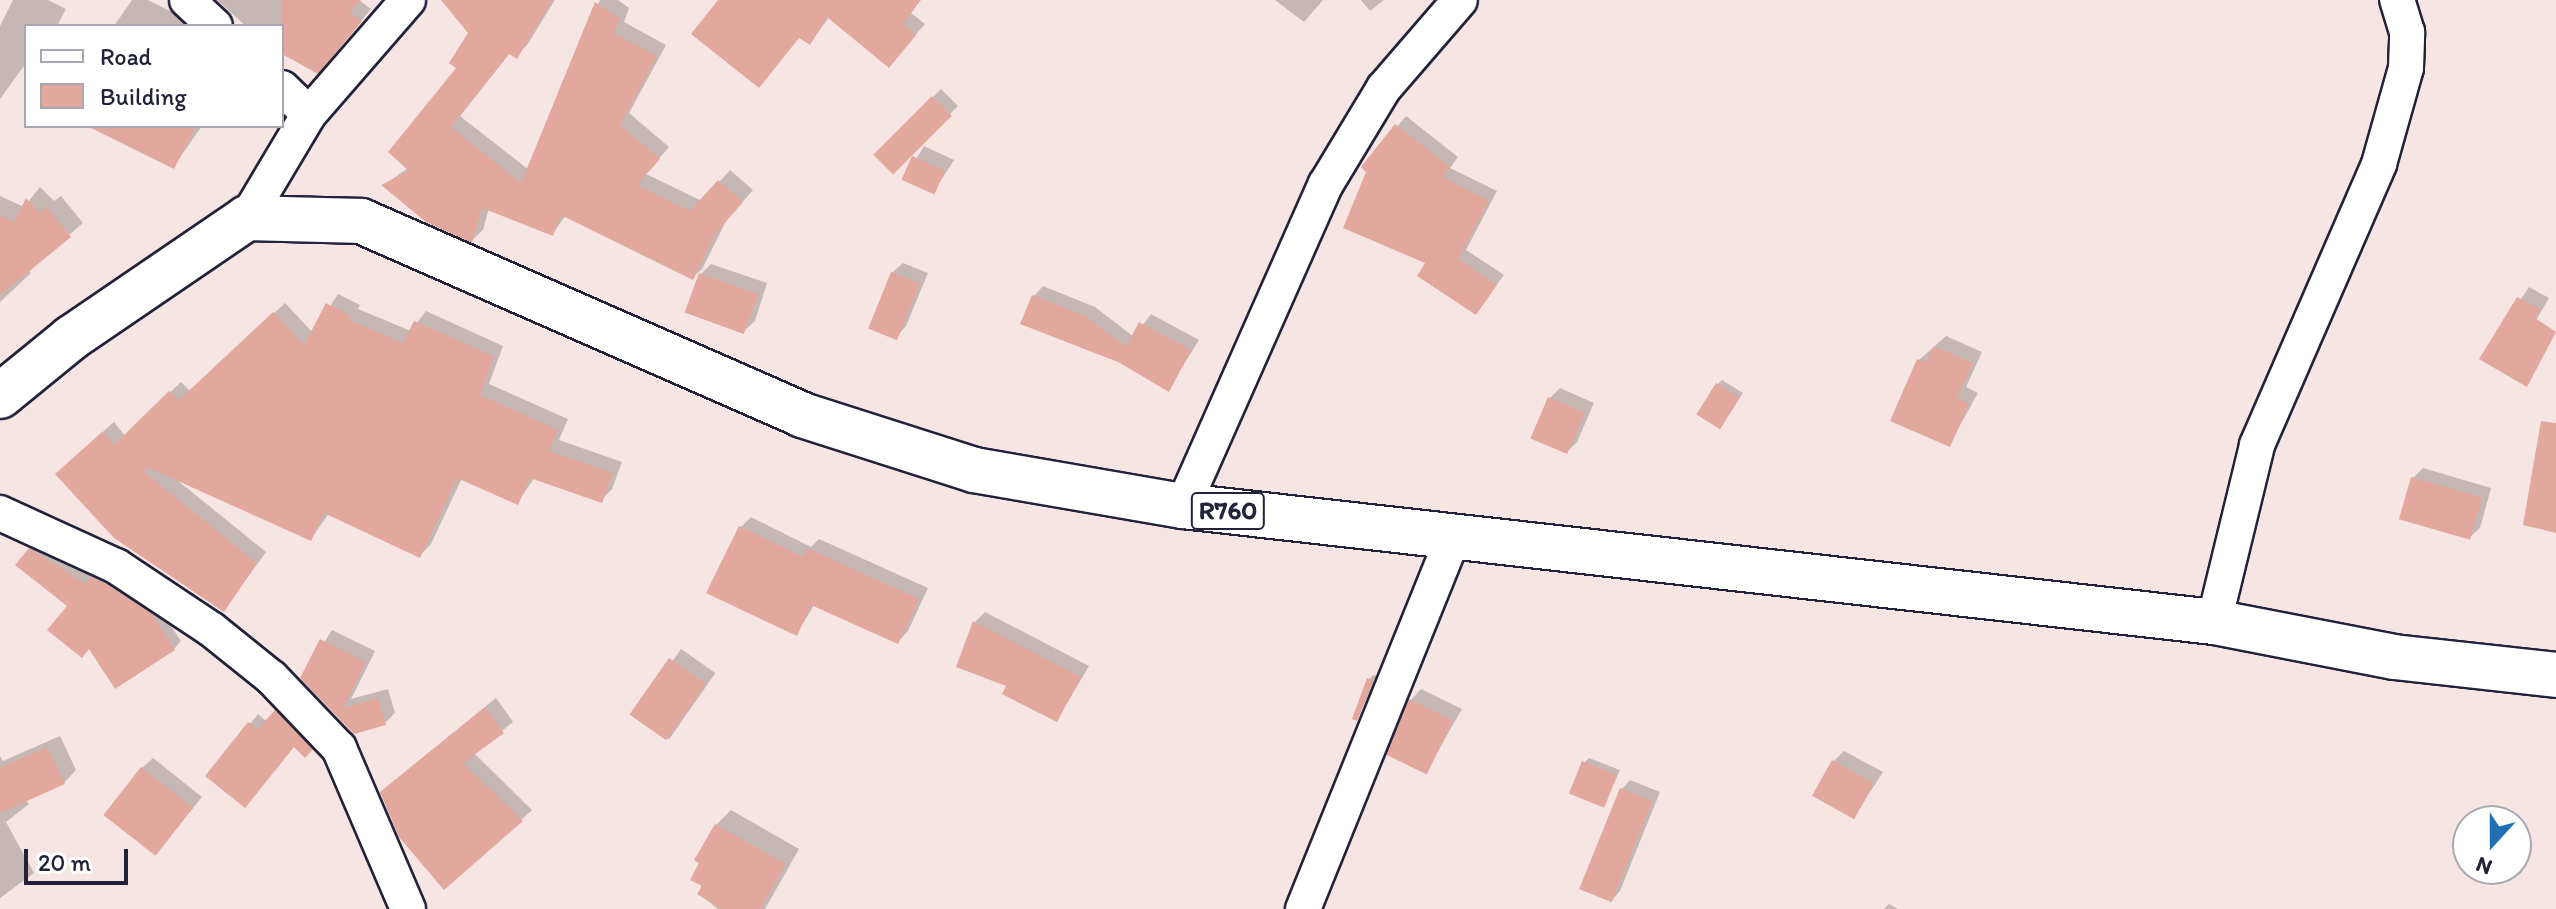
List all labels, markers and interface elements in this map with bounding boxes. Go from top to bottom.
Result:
legend [24,24,284,128]
text: Road [100,42,152,71]
text: Building [100,82,187,111]
road number: R760 [1190,489,1266,533]
north arrow [2452,805,2532,885]
scale bar [28,833,132,883]
text: 20 m [38,848,91,877]
text: N [2472,851,2496,881]

